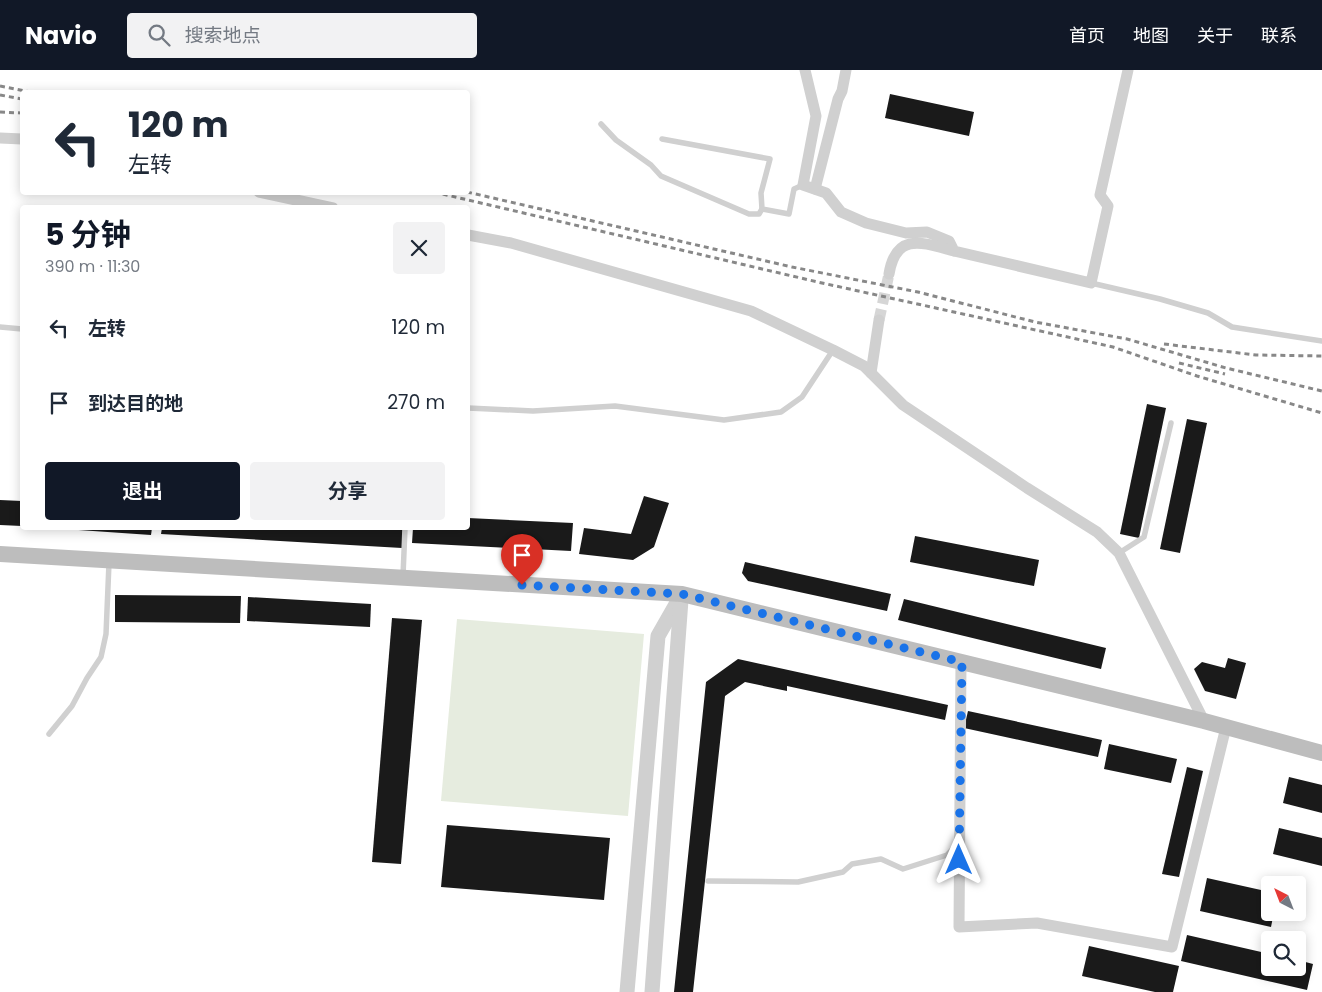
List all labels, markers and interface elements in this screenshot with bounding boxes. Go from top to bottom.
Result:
search box [127,13,477,58]
text: Navio [25,19,97,52]
icon: search [145,21,173,49]
text: 搜索地点 [185,22,261,49]
text: 首页 [1069,23,1105,48]
text: 地图 [1133,23,1169,48]
text: 关于 [1197,23,1233,48]
text: 联系 [1261,23,1297,48]
text: 120 m [128,100,228,149]
icon: left [45,110,110,175]
text: 左转 [128,149,172,180]
text: 5 分钟 [45,213,131,256]
button: close [393,222,445,274]
text: 390 m · 11:30 [45,255,140,278]
icon: left [45,314,73,342]
text: 120 m [391,314,445,341]
text: 左转 [88,315,126,342]
icon: arrive [45,389,73,417]
text: 270 m [387,389,445,416]
text: 到达目的地 [88,390,183,417]
button: 退出 [45,462,240,520]
button: 分享 [250,462,445,520]
pin [501,534,543,585]
icon: arrive [508,541,536,569]
position arrow [932,833,984,885]
north arrow [1261,876,1306,921]
map controls [1261,876,1306,976]
button: search [1261,931,1306,976]

